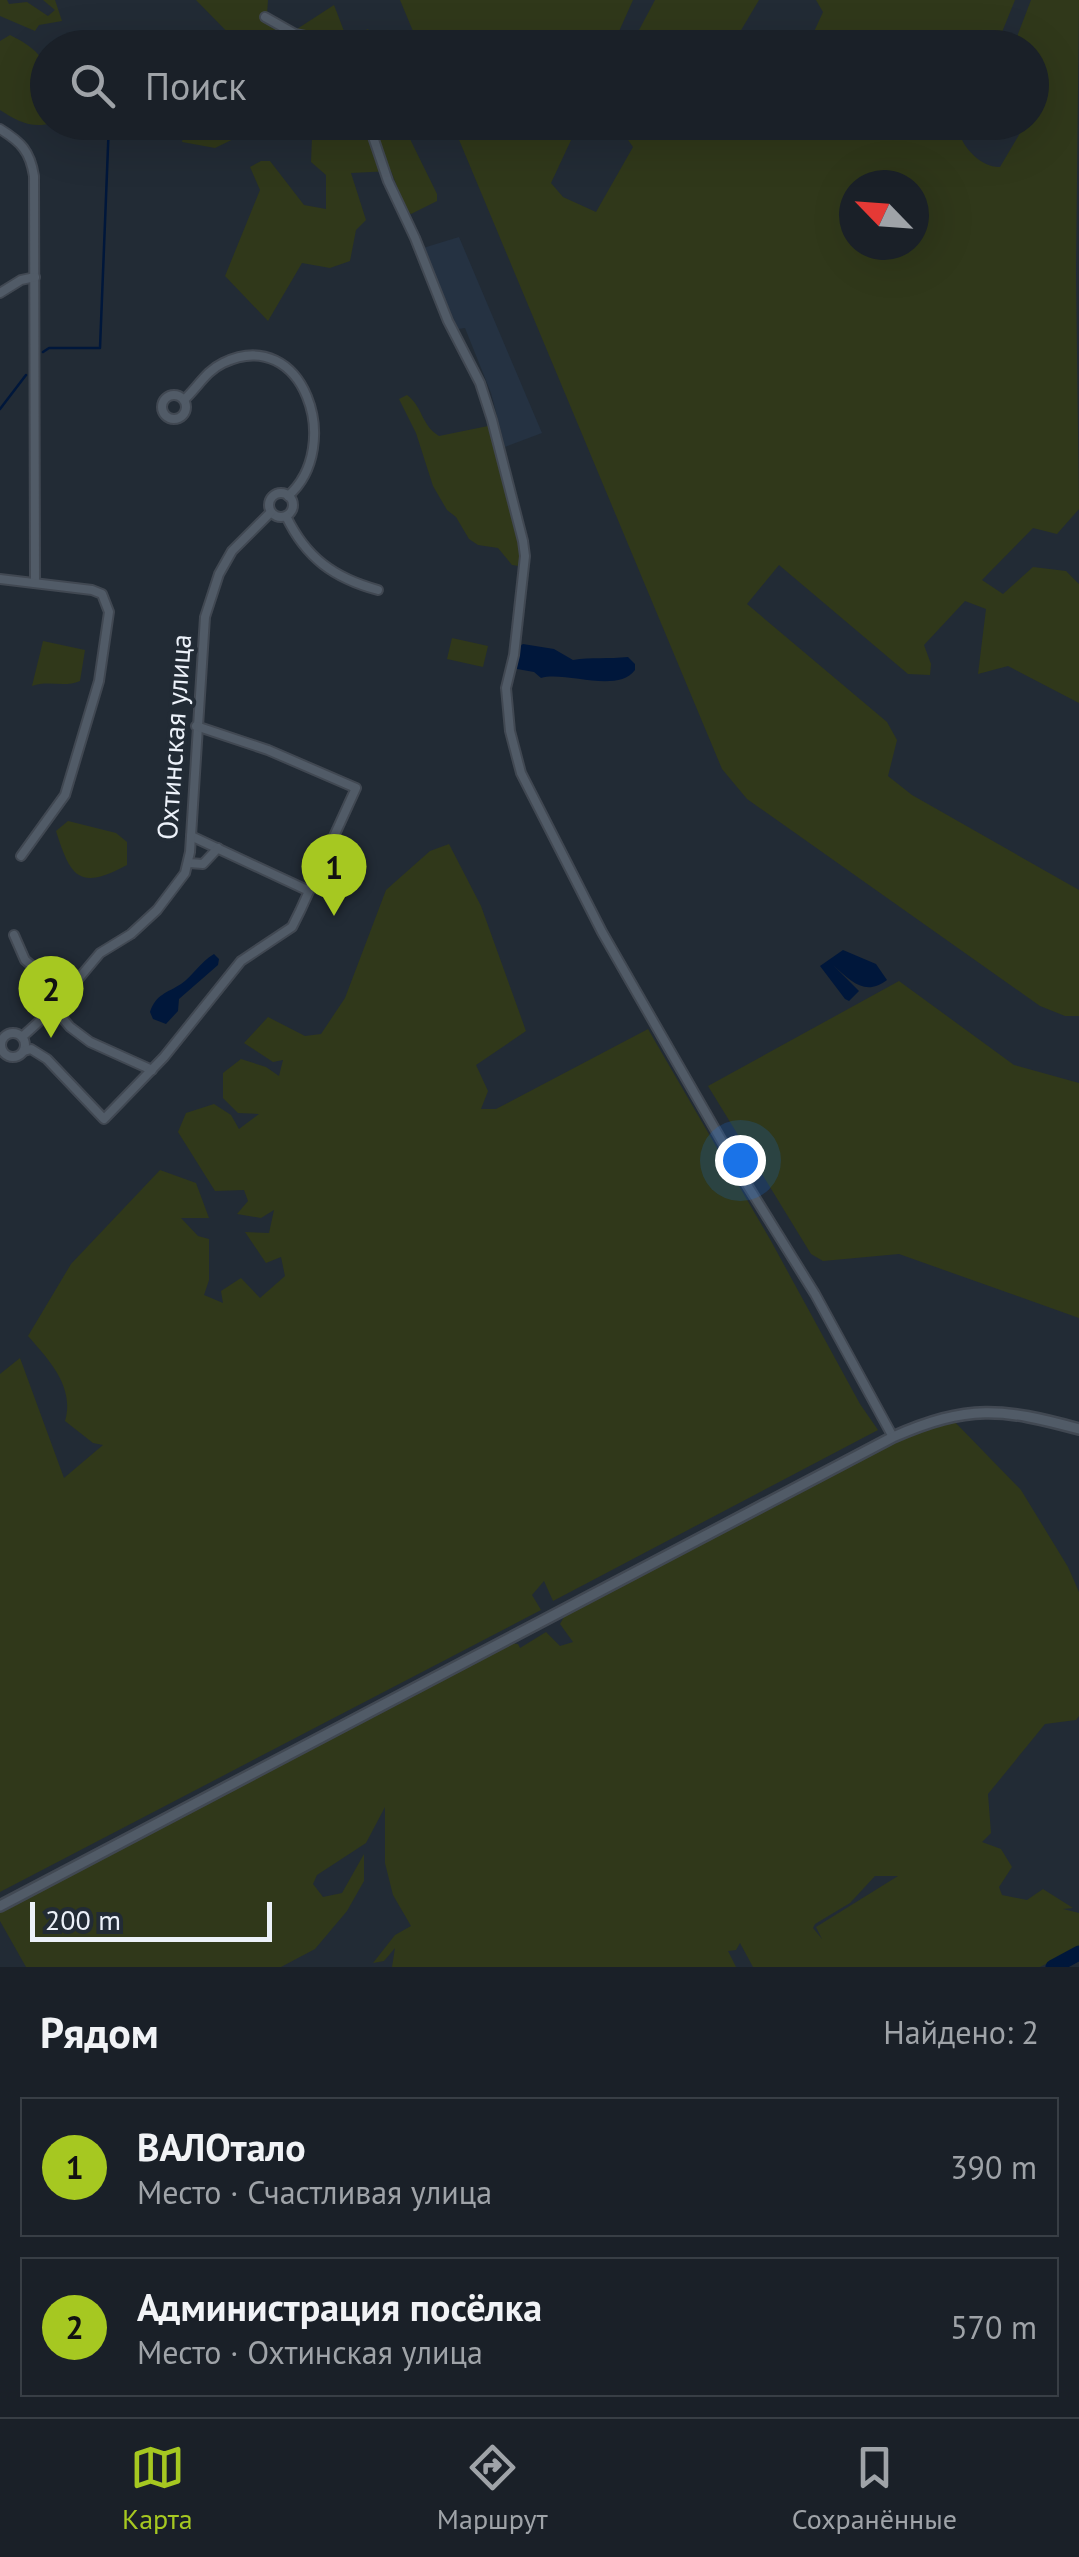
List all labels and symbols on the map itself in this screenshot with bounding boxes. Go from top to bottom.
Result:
north arrow [839,170,929,260]
street label: Охтинская улица [148,633,199,841]
pin: 1 [302,834,366,916]
pin: 2 [18,956,84,1038]
your location [715,1135,766,1186]
scale bar [30,1897,272,1942]

